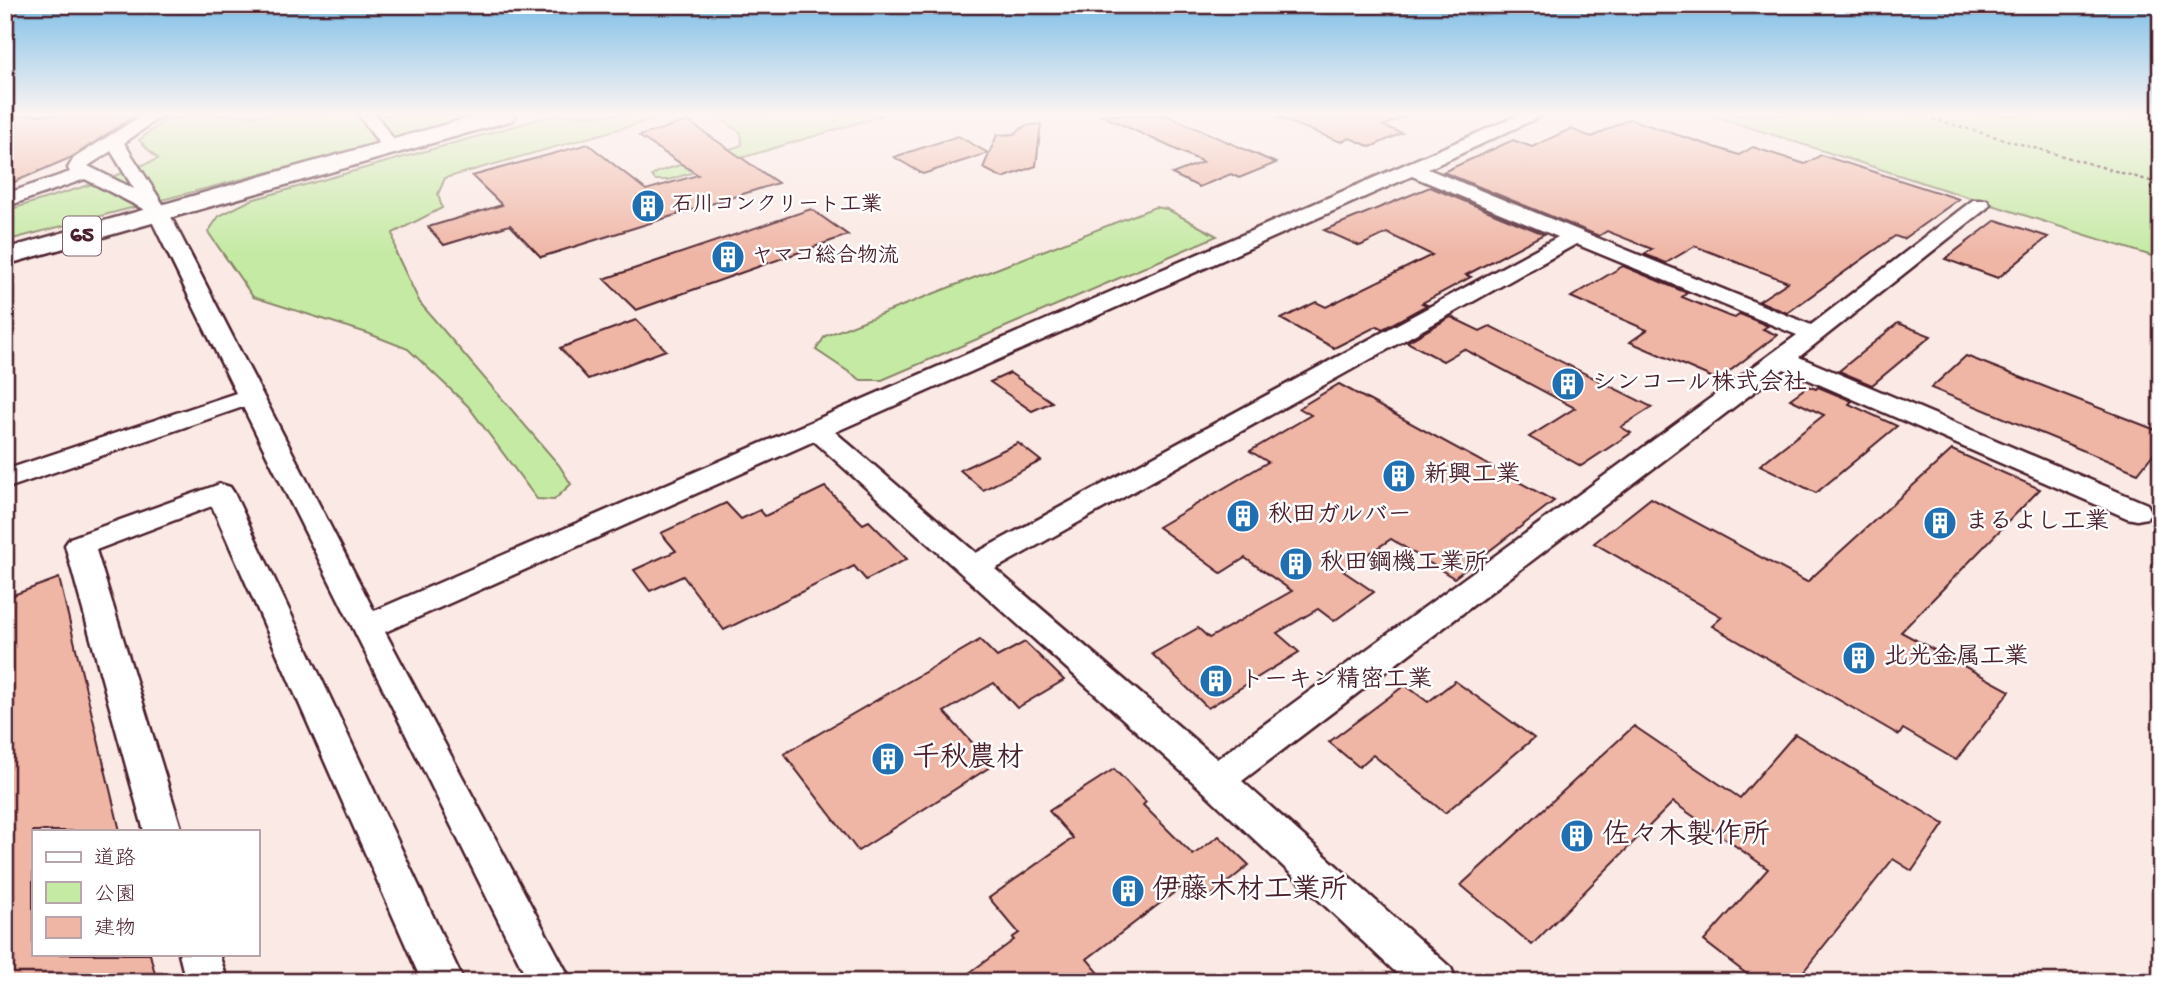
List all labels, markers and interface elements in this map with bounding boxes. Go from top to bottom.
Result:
building icon: 石川コンクリート工業 [629,187,667,225]
place label: 石川コンクリート工業 [672,193,882,219]
road number: 65 [63,216,101,256]
building icon: ヤマコ総合物流 [709,238,747,276]
place label: ヤマコ総合物流 [752,243,899,270]
building icon: シンコール株式会社 [1549,365,1587,403]
place label: シンコール株式会社 [1592,369,1807,399]
building icon: 新興工業 [1380,457,1418,495]
place label: 新興工業 [1424,461,1520,491]
building icon: 秋田ガルバー [1224,497,1262,535]
place label: 秋田ガルバー [1268,501,1412,531]
building icon: まるよし工業 [1921,504,1959,542]
place label: まるよし工業 [1965,508,2109,538]
building icon: 秋田鋼機工業所 [1277,545,1315,583]
place label: 秋田鋼機工業所 [1320,549,1488,579]
building icon: 北光金属工業 [1840,639,1878,677]
place label: 北光金属工業 [1884,643,2028,673]
building icon: トーキン精密工業 [1197,662,1235,700]
place label: トーキン精密工業 [1240,666,1432,696]
building icon: 千秋農材 [869,740,907,778]
place label: 千秋農材 [912,741,1024,776]
building icon: 佐々木製作所 [1558,817,1596,855]
place label: 佐々木製作所 [1602,818,1770,853]
legend [32,830,259,956]
text: 道路 [94,847,136,873]
building icon: 伊藤木材工業所 [1109,872,1147,910]
place label: 伊藤木材工業所 [1152,873,1348,908]
text: 公園 [94,884,136,909]
text: 建物 [94,917,136,943]

